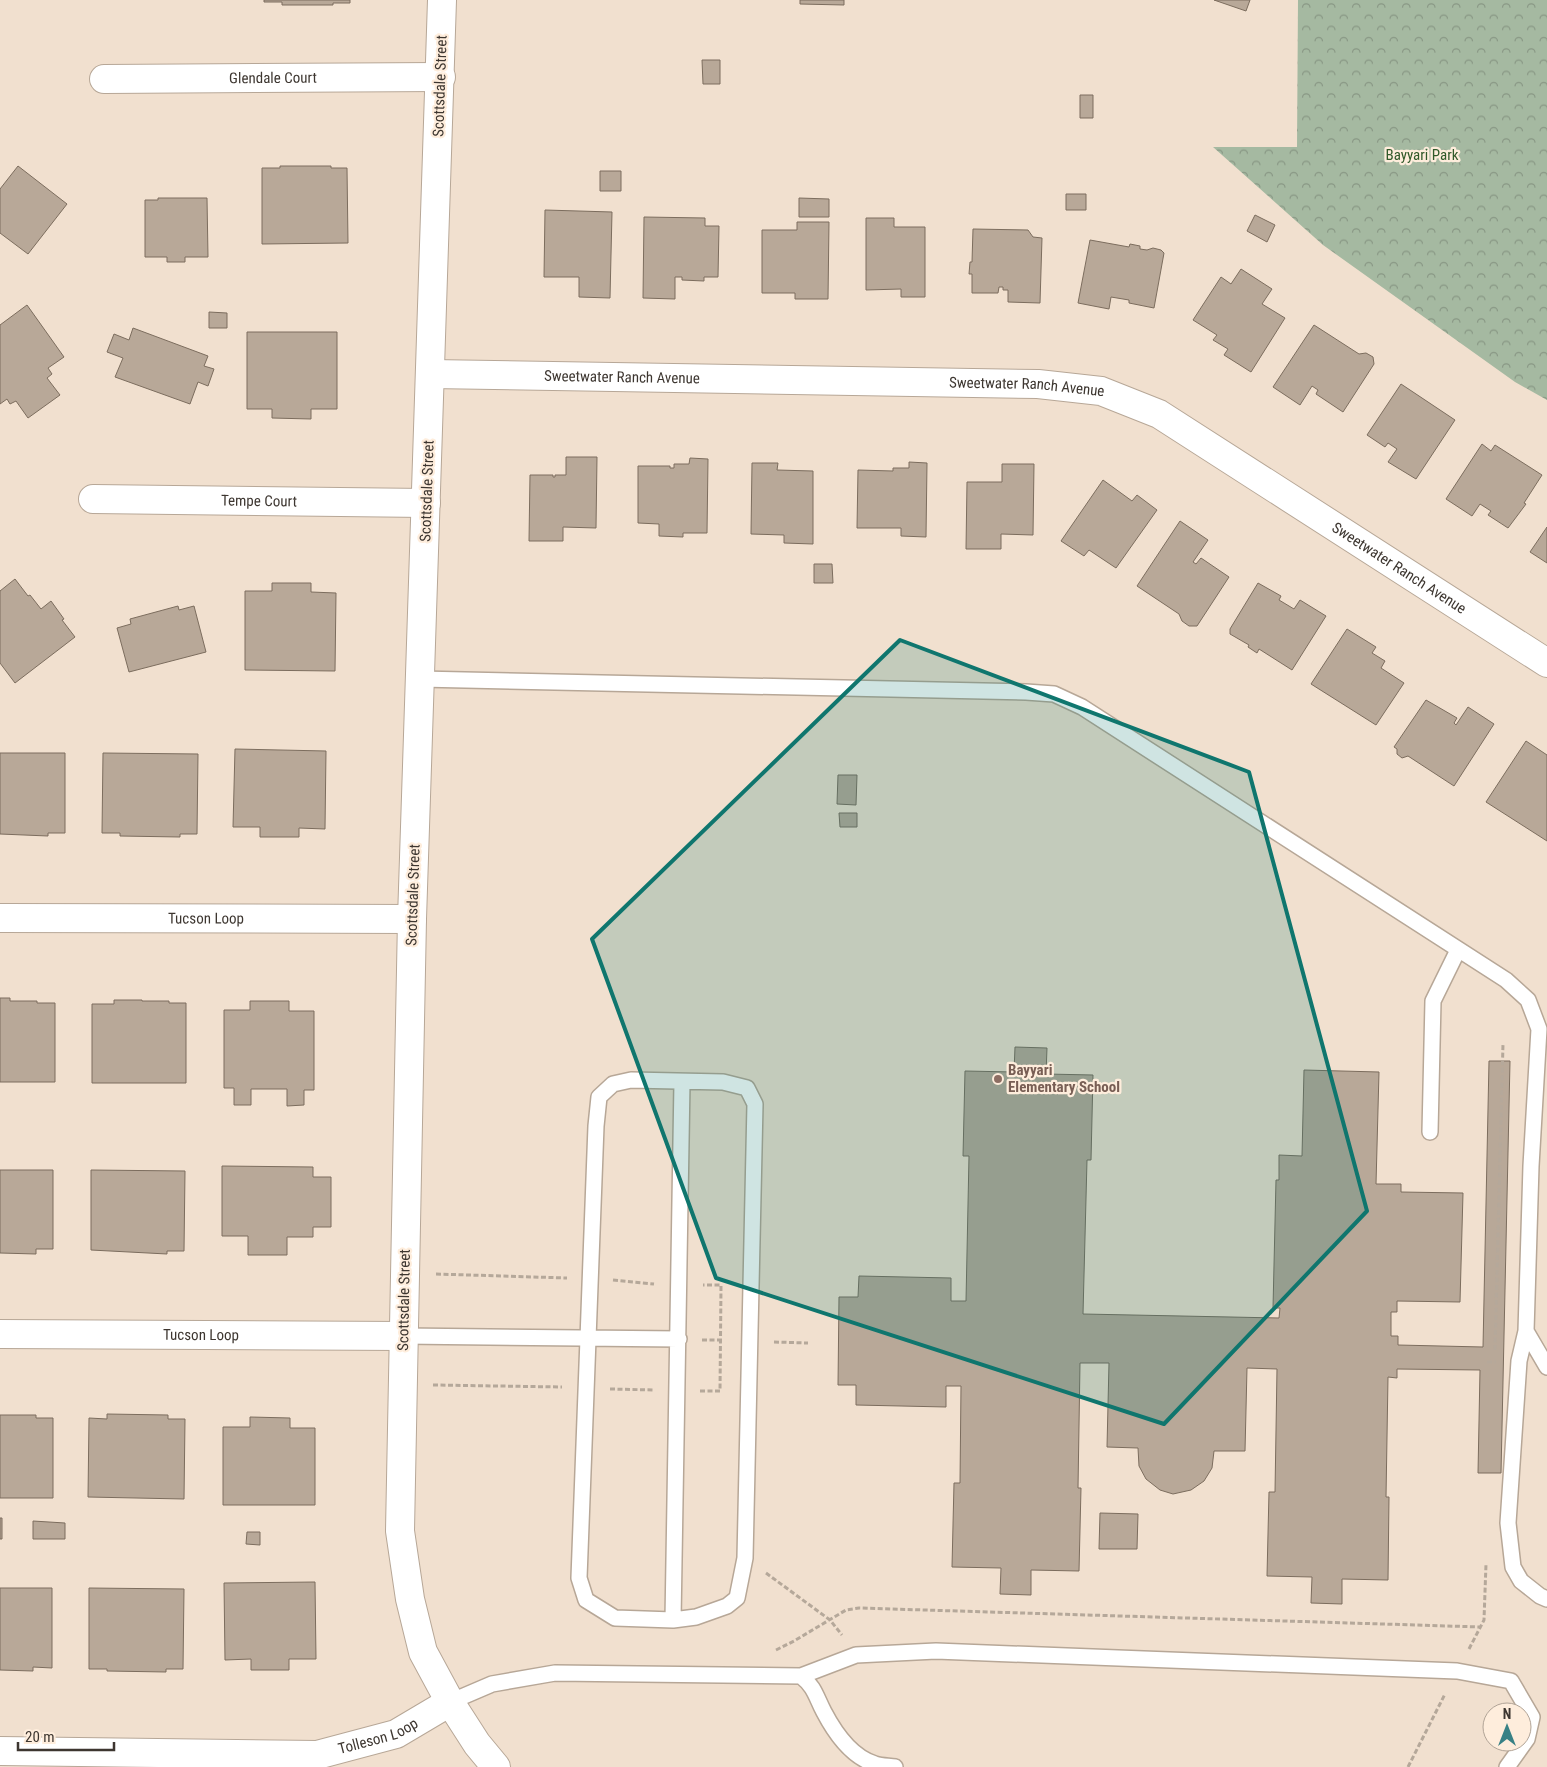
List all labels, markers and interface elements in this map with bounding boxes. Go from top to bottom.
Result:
street label: Scottsdale Street [429,35,451,137]
street label: Glendale Court [229,69,317,87]
park label: Bayyari Park [1385,146,1459,164]
street label: Sweetwater Ranch Avenue [544,367,700,387]
street label: Sweetwater Ranch Avenue [949,374,1105,400]
street label: Scottsdale Street [416,440,438,542]
street label: Tempe Court [221,492,297,510]
street label: Sweetwater Ranch Avenue [1329,518,1469,618]
street label: Scottsdale Street [402,844,424,946]
street label: Tucson Loop [168,909,244,928]
place label: Bayyari Elementary School [1008,1061,1120,1096]
marker: Bayyari Elementary School [992,1073,1004,1085]
street label: Scottsdale Street [394,1249,414,1351]
street label: Tucson Loop [163,1326,239,1344]
north arrow [1482,1702,1532,1752]
text: N [1503,1706,1511,1722]
street label: Tolleson Loop [336,1714,421,1758]
scale bar [18,1720,114,1752]
text: 20 m [25,1728,55,1746]

